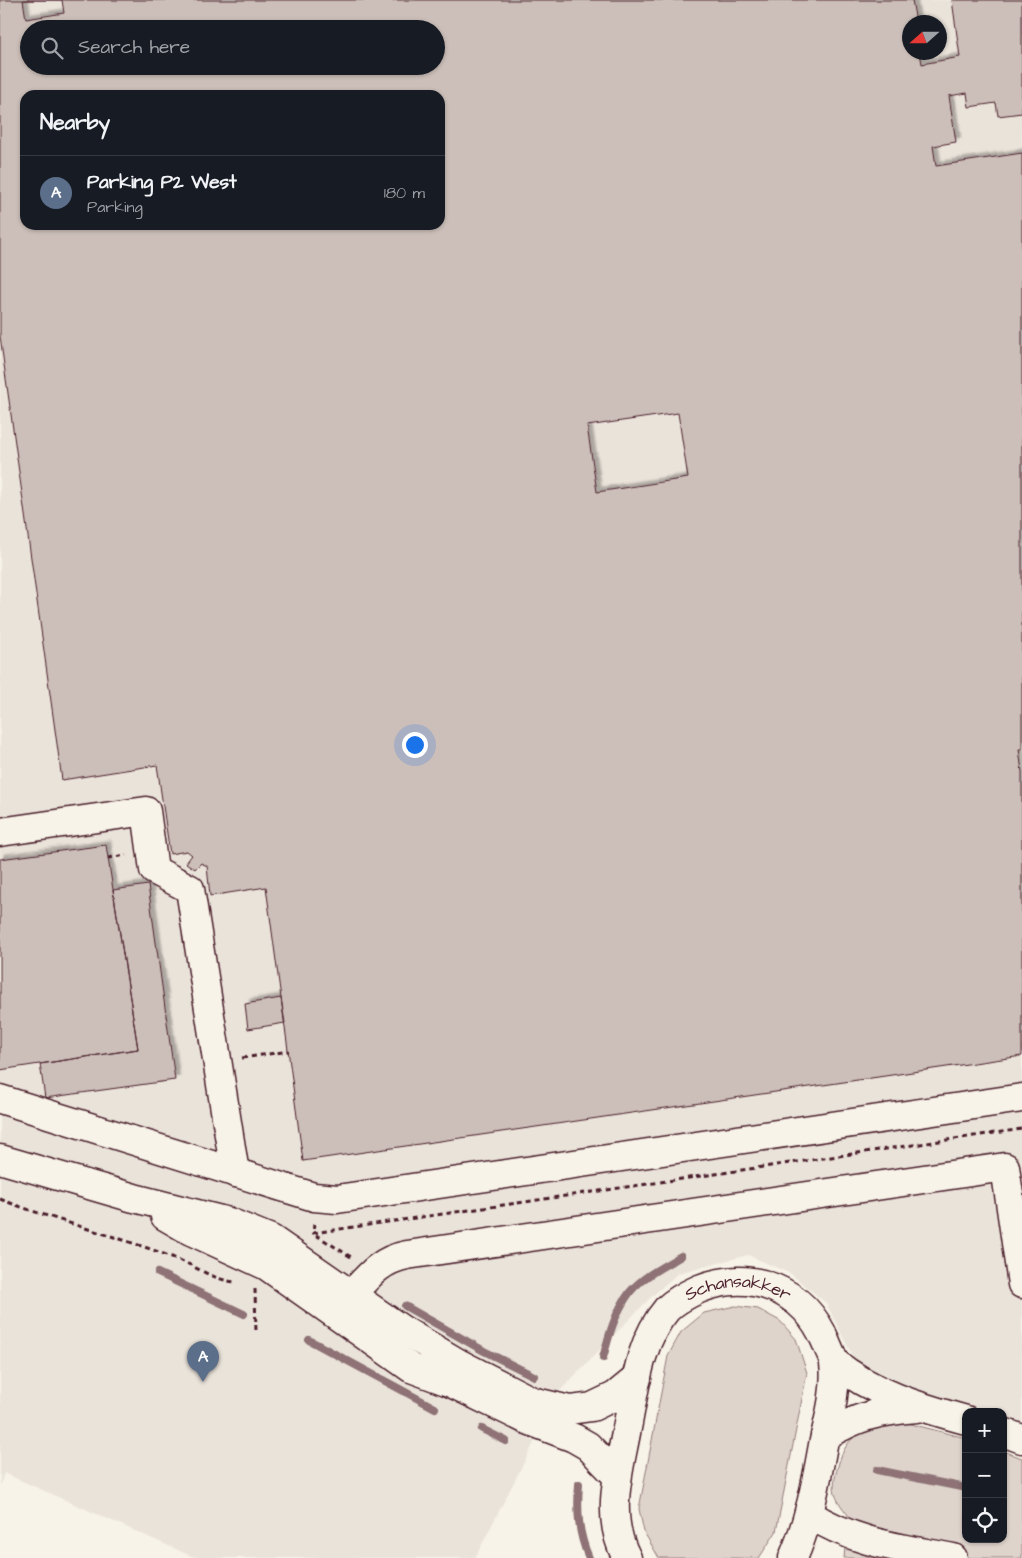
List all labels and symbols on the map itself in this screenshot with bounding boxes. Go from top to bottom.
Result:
north arrow [902,15,947,60]
your location [402,732,428,758]
text: Schansakker [680,1268,796,1307]
street label: Schansakker [682,1290,792,1312]
pin: A [187,1341,219,1382]

